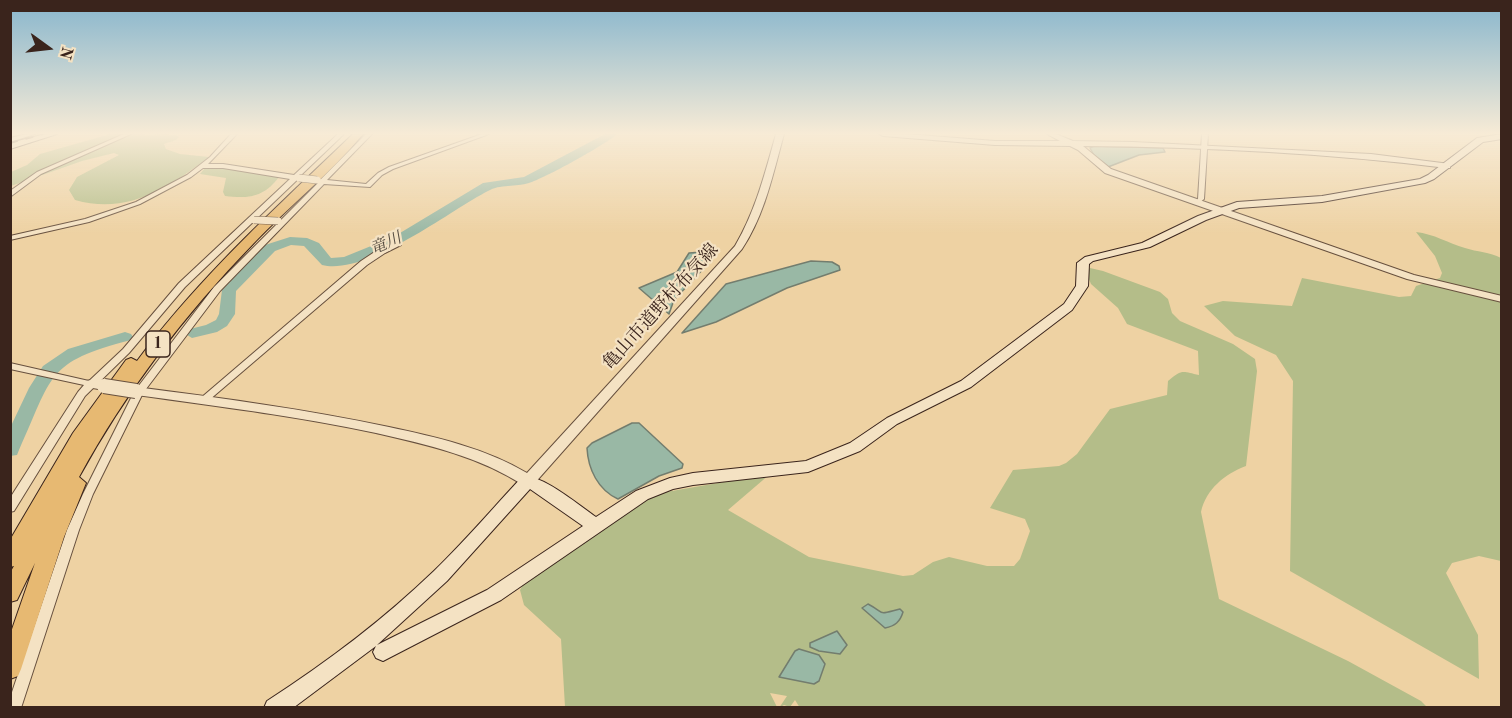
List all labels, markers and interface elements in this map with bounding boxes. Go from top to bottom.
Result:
north arrow [18,18,78,78]
text: N [56,45,75,61]
water label: 竜川 [367,229,405,259]
street label: 亀山市道野村布気線 [599,240,723,374]
road number: 1 [146,331,170,357]

